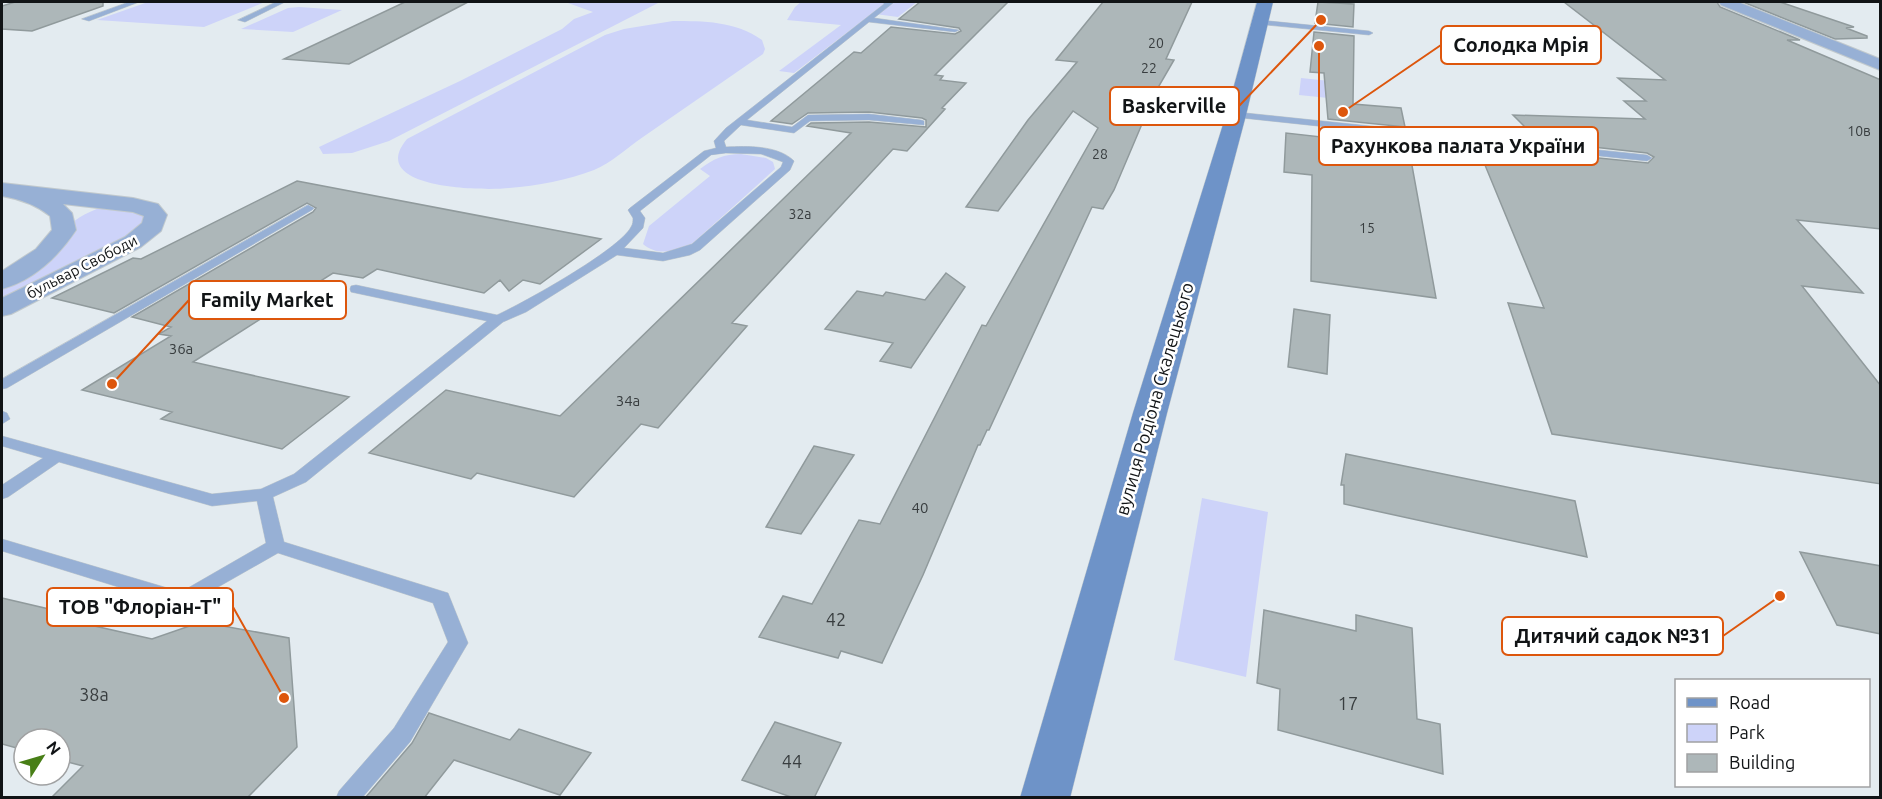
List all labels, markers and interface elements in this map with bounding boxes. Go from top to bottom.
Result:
callout: Солодка Мрія [1441,26,1601,64]
text: Солодка Мрія [1453,33,1589,56]
house number: 20 [1148,35,1164,51]
house number: 22 [1141,60,1157,76]
callout: Baskerville [1110,87,1239,125]
text: Baskerville [1122,94,1226,117]
house number: 10в [1847,123,1871,139]
callout: Рахункова палата України [1319,127,1598,165]
text: Рахункова палата України [1331,134,1585,157]
house number: 28 [1092,146,1108,162]
house number: 32а [789,206,812,222]
house number: 15 [1359,220,1375,236]
street label: бульвар Свободи [24,231,140,302]
street label: вулиця Родіона Скалецького [1111,280,1197,517]
callout: Family Market [189,281,346,319]
text: Family Market [200,288,334,311]
house number: 36а [169,340,193,357]
house number: 34а [616,392,640,409]
house number: 40 [912,499,928,516]
callout: ТОВ "Флоріан-Т" [47,588,233,626]
text: ТОВ "Флоріан-Т" [59,595,221,618]
house number: 42 [826,609,846,629]
callout: Дитячий садок №31 [1502,617,1723,655]
text: Дитячий садок №31 [1515,624,1711,647]
legend [1675,679,1870,787]
house number: 38а [79,684,109,704]
text: Road [1729,692,1771,712]
house number: 17 [1338,693,1358,713]
text: Park [1729,722,1765,742]
north arrow [12,727,72,787]
text: N [43,738,65,758]
house number: 44 [782,751,802,771]
text: Building [1729,752,1795,772]

